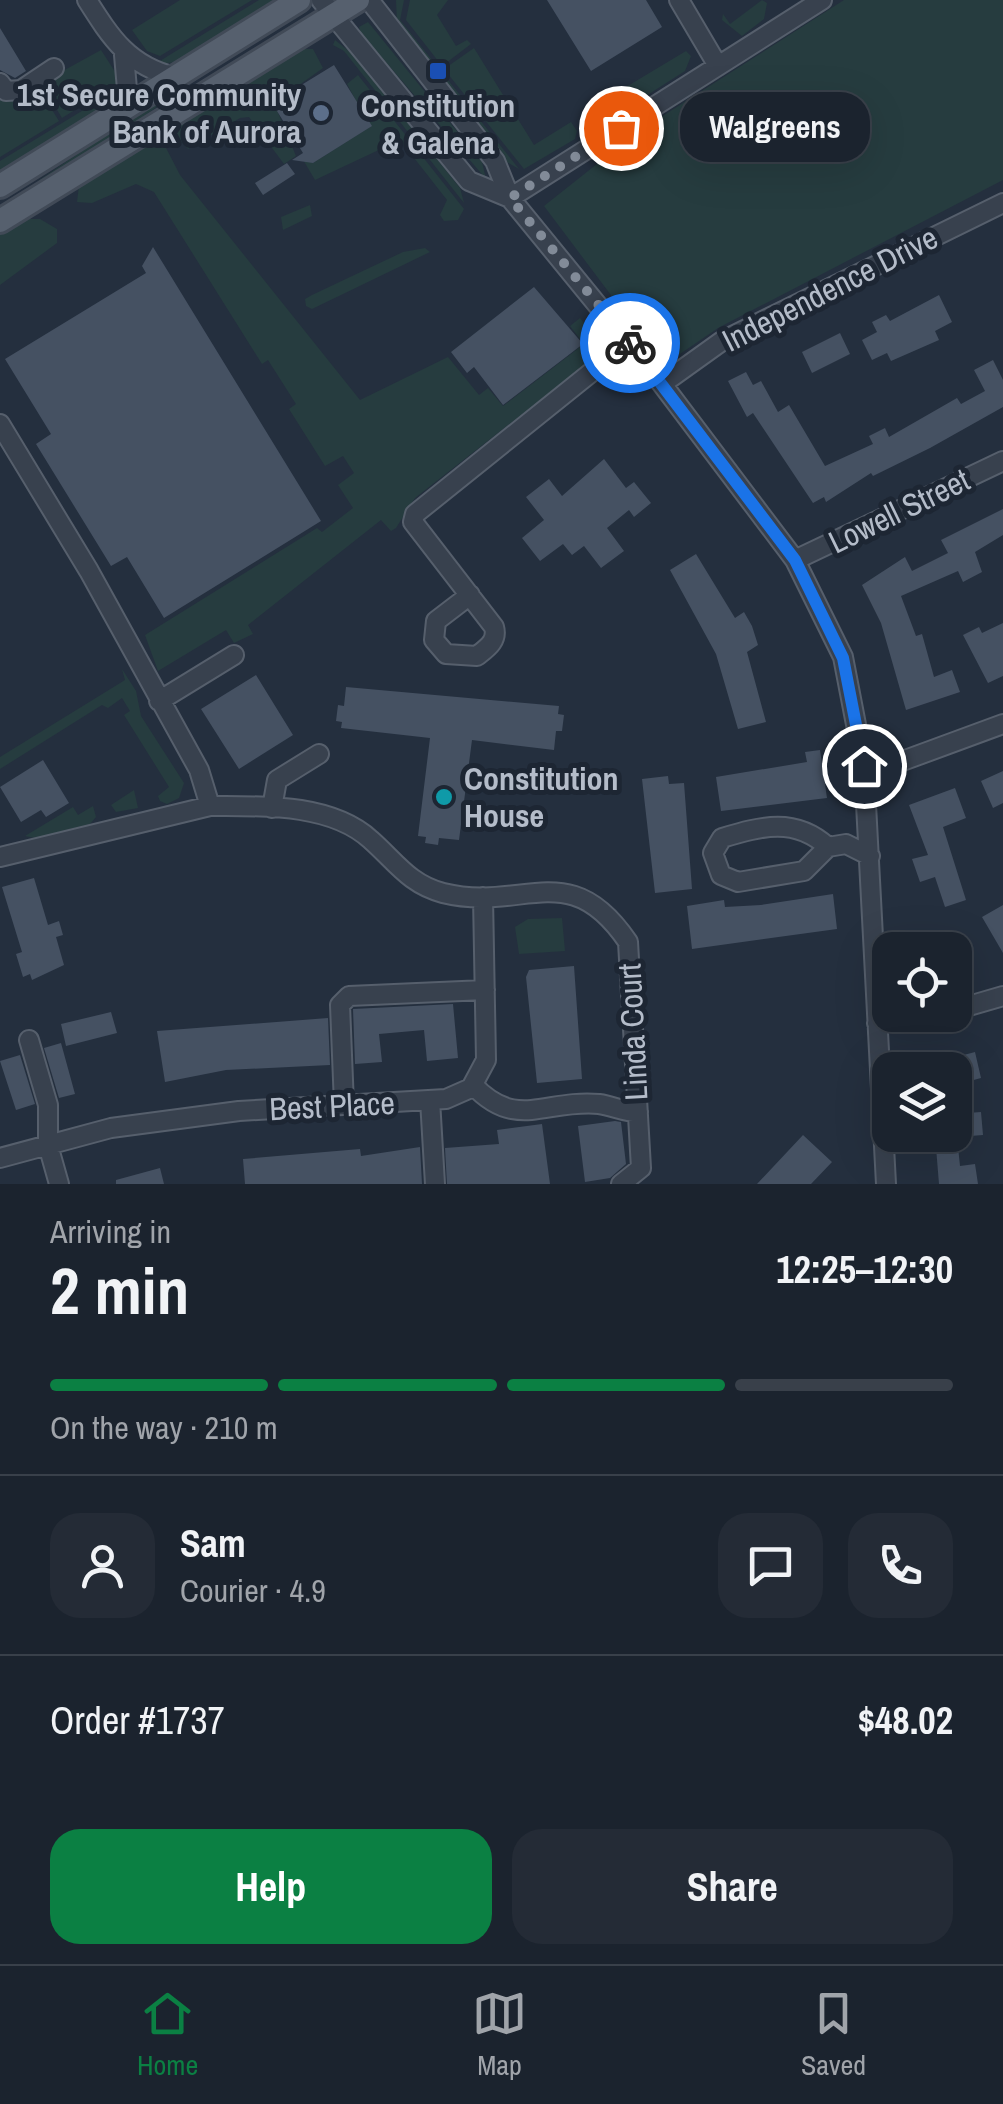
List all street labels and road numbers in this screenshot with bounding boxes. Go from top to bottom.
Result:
street label: Independence Drive [715,216,945,361]
street label: Lowell Street [821,458,976,563]
street label: Linda Court [607,962,658,1102]
street label: Best Place [268,1081,396,1130]

